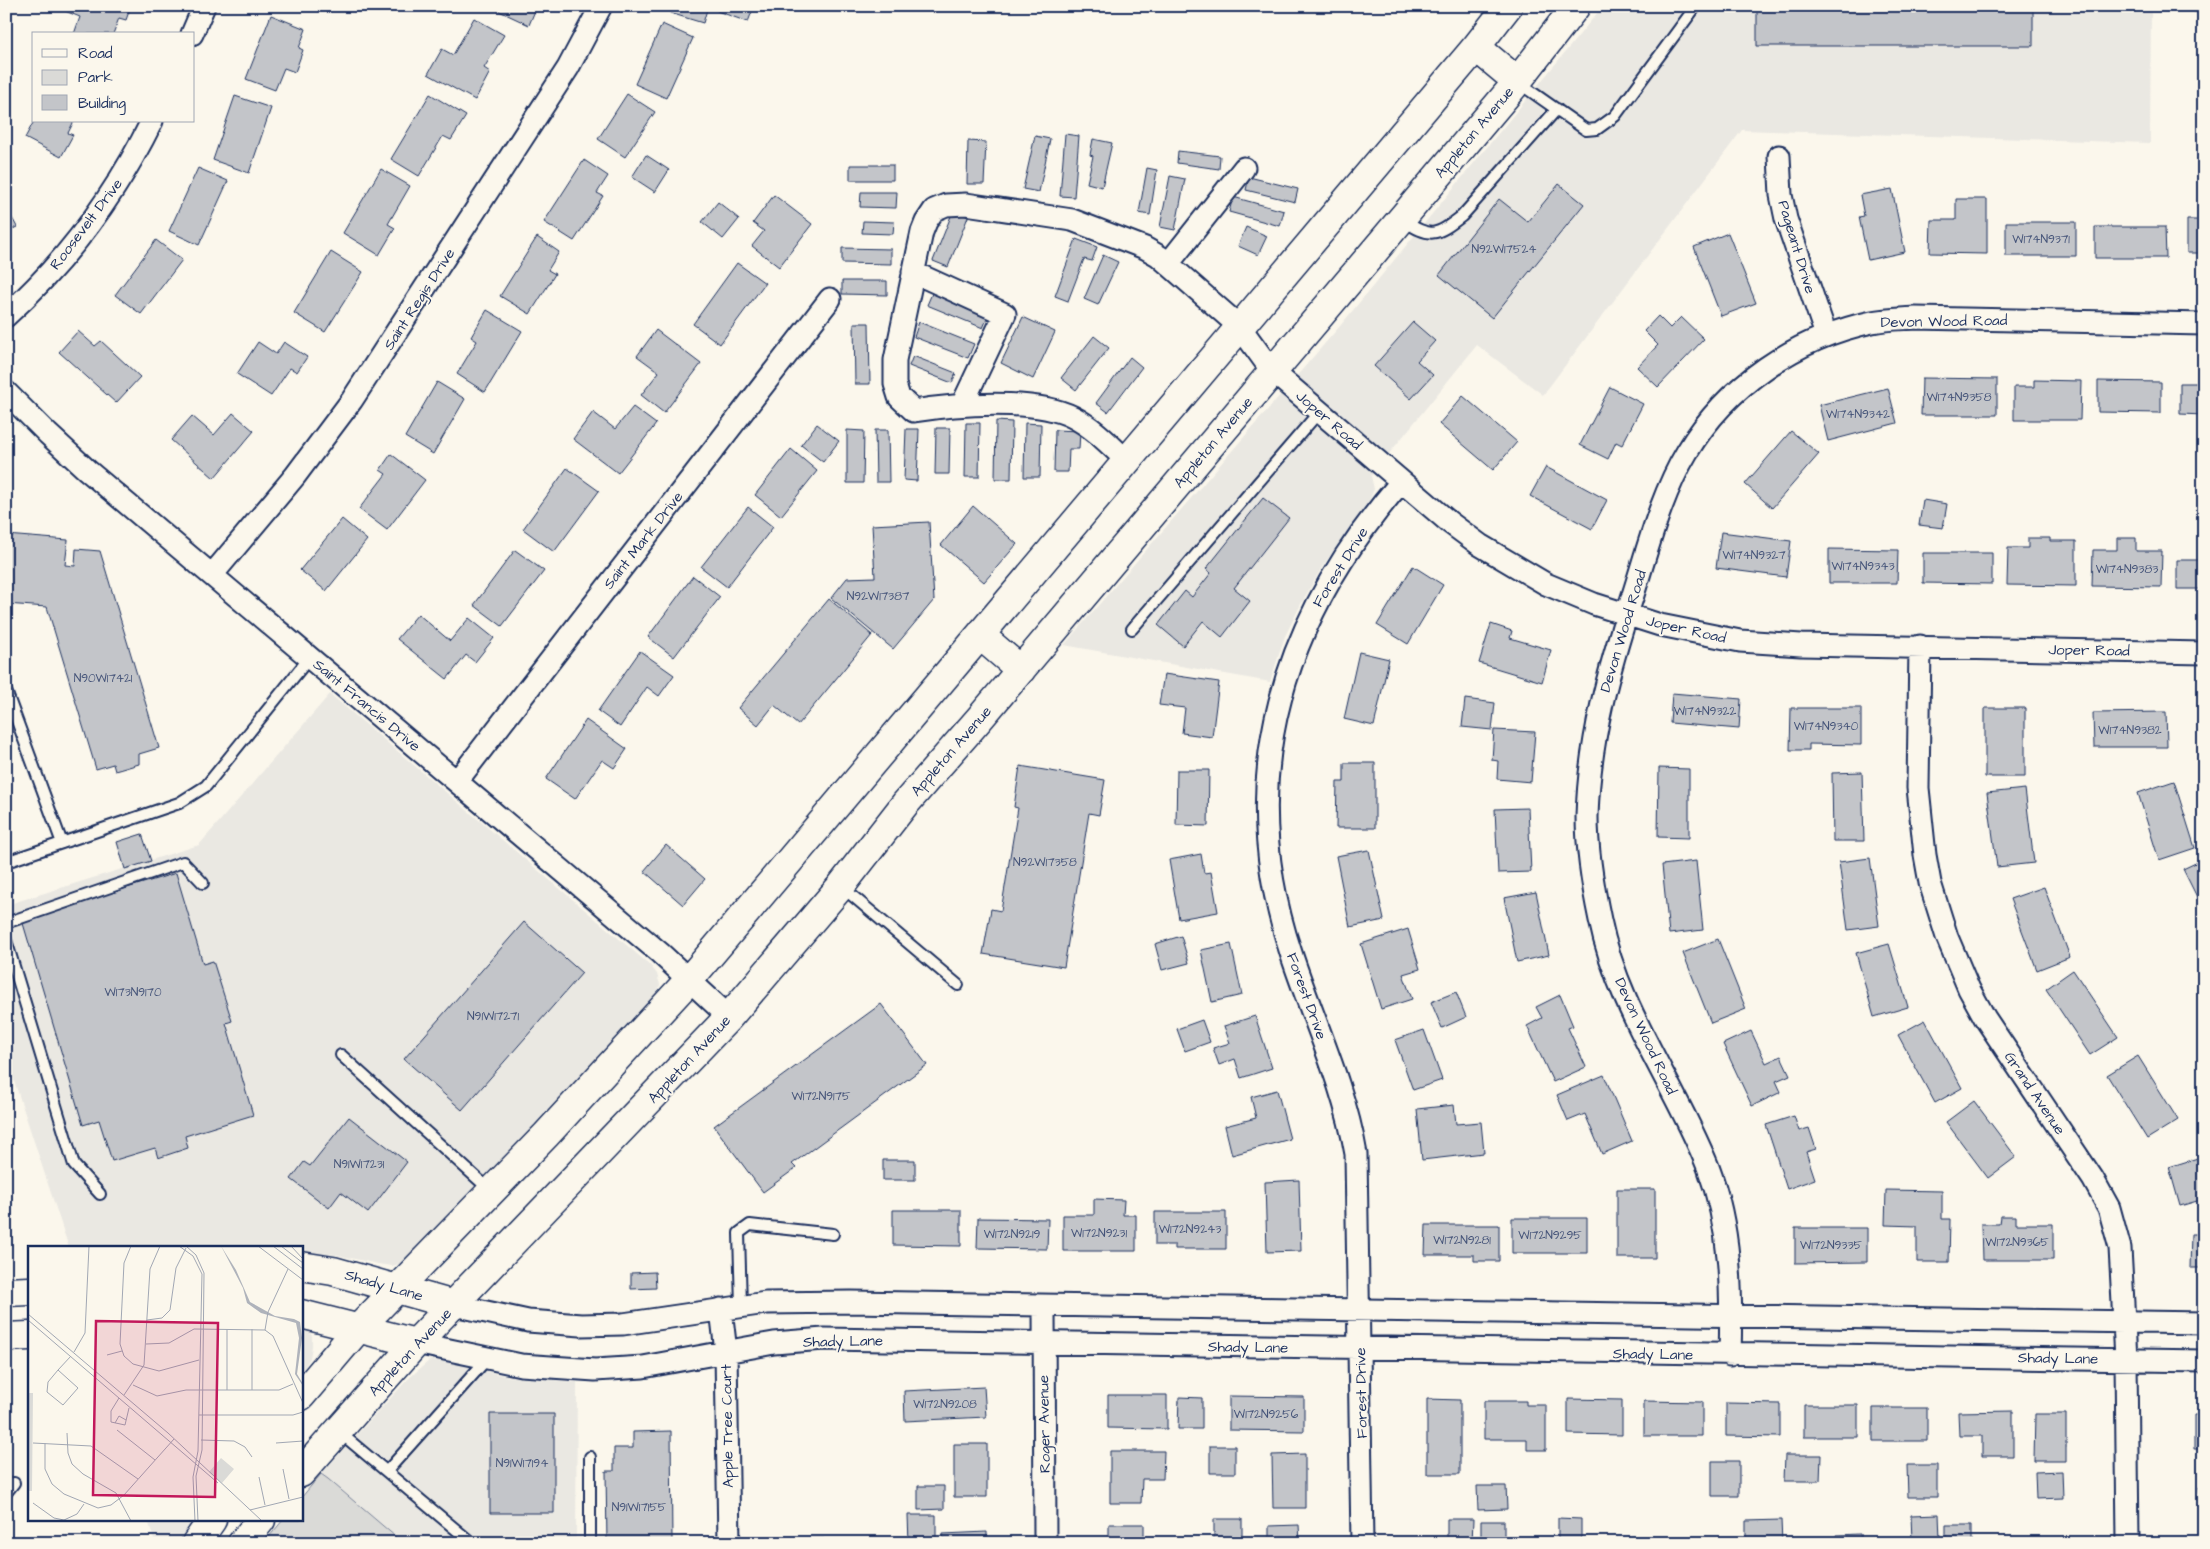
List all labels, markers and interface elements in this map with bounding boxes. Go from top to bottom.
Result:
legend [32,32,195,122]
text: Road [78,43,113,64]
text: Park [78,67,113,88]
street label: Appleton Avenue [1430,82,1519,183]
text: Building [78,93,126,115]
street label: Roosevelt Drive [45,174,128,274]
street label: Pageant Drive [1771,198,1821,297]
house number: W174N9371 [2012,231,2070,248]
house number: N92W17524 [1472,241,1536,258]
street label: Saint Regis Drive [379,244,461,355]
street label: Devon Wood Road [1880,310,2008,333]
street label: Joper Road [1291,386,1367,455]
house number: W174N9358 [1926,389,1992,406]
street label: Appleton Avenue [1169,392,1258,493]
house number: W174N9342 [1826,406,1890,423]
street label: Saint Mark Drive [599,487,688,594]
street label: Forest Drive [1307,523,1373,611]
house number: W174N9327 [1722,547,1786,564]
house number: W174N9343 [1831,558,1895,575]
house number: W174N9383 [2096,561,2158,578]
street label: Devon Wood Road [1595,567,1652,695]
house number: N92W17387 [847,588,910,605]
street label: Joper Road [1644,610,1728,649]
street label: Joper Road [2048,639,2130,662]
street label: Saint Francis Drive [308,654,425,757]
house number: N90W17421 [74,670,133,687]
street label: Appleton Avenue [906,702,997,801]
house number: W174N9322 [1674,703,1736,720]
house number: W174N9340 [1794,718,1859,735]
house number: W174N9382 [2098,722,2162,739]
house number: N92W17358 [1013,854,1077,871]
street label: Forest Drive [1281,950,1332,1043]
street label: Devon Wood Road [1609,974,1682,1098]
house number: W173N9170 [104,984,162,1001]
house number: N91W17271 [467,1008,519,1025]
street label: Appleton Avenue [643,1011,736,1108]
street label: Grand Avenue [1999,1048,2070,1139]
house number: W172N9175 [792,1088,851,1105]
house number: N91W17231 [334,1156,385,1173]
house number: W172N9243 [1159,1221,1221,1238]
house number: W172N9231 [1071,1225,1127,1242]
house number: W172N9219 [984,1226,1040,1243]
house number: W172N9295 [1518,1227,1582,1244]
house number: W172N9281 [1433,1232,1491,1249]
house number: W172N9365 [1985,1234,2049,1251]
house number: W172N9335 [1800,1237,1863,1254]
inset map [28,1246,302,1522]
street label: Shady Lane [342,1264,425,1308]
street label: Appleton Avenue [364,1304,457,1401]
street label: Shady Lane [803,1330,883,1354]
street label: Shady Lane [1208,1336,1288,1360]
street label: Shady Lane [1613,1343,1693,1367]
street label: Forest Drive [1350,1347,1373,1439]
street label: Shady Lane [2018,1347,2098,1371]
street label: Apple Tree Court [716,1364,739,1488]
street label: Roger Avenue [1033,1375,1057,1473]
house number: W172N9208 [913,1396,977,1413]
house number: W172N9256 [1234,1406,1299,1423]
house number: N91W17194 [496,1455,548,1472]
house number: N91W17155 [612,1499,667,1516]

